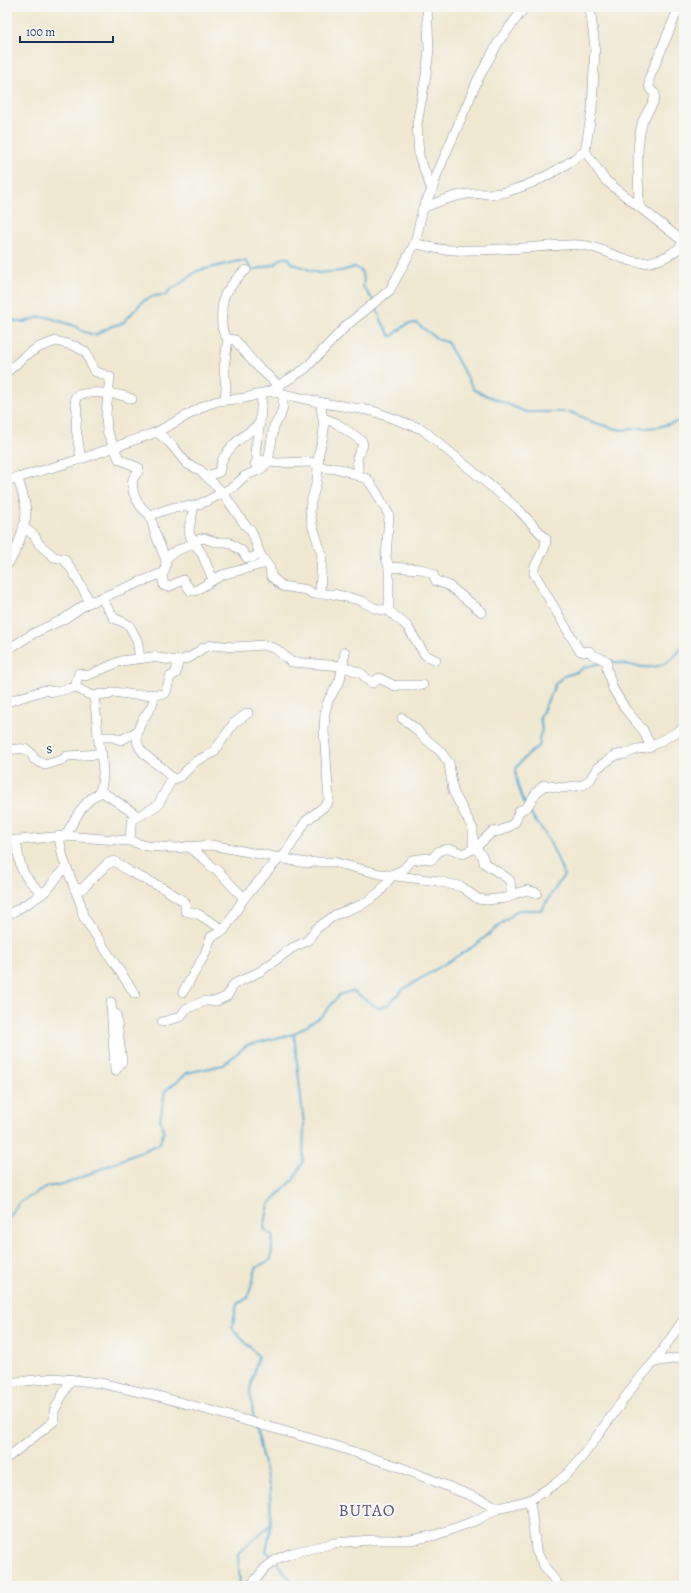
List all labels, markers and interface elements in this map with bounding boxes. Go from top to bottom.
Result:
scale bar [20,18,113,44]
text: 100 m [26,24,55,40]
street label: s [44,738,54,758]
district label: BUTAO [338,1499,396,1522]

